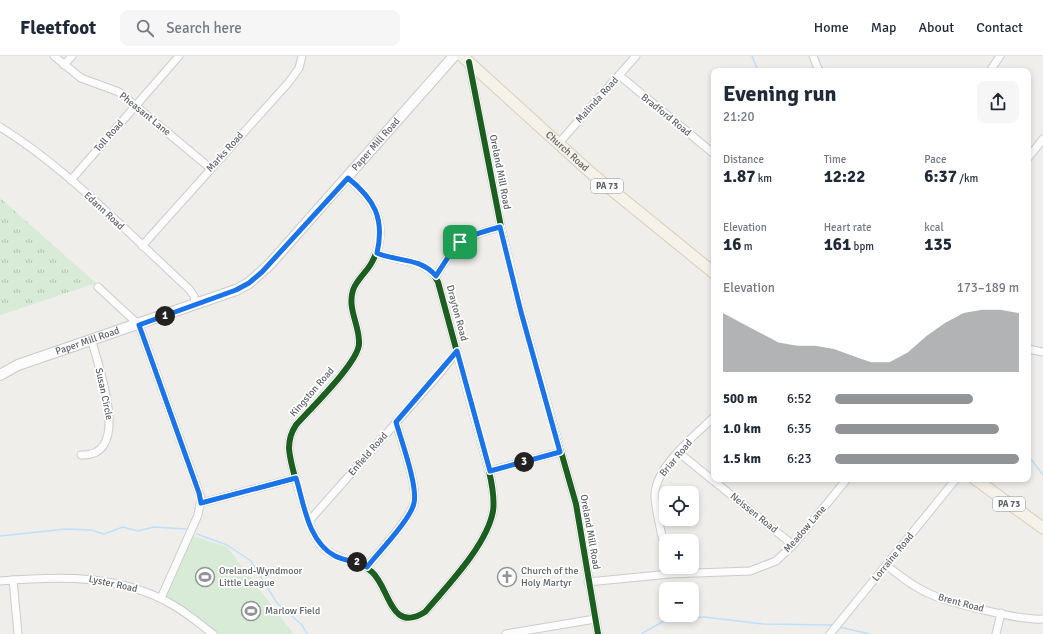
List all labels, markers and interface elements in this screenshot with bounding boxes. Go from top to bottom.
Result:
search box [120,10,400,46]
text: Fleetfoot [20,16,96,40]
icon: search [134,17,156,39]
text: Search here [166,19,242,37]
text: Home [814,19,849,36]
text: Map [871,19,896,36]
text: About [918,19,954,36]
text: Contact [976,19,1023,36]
street label: Malinda Road [573,74,621,126]
text: Evening run [723,80,837,107]
button: share [977,81,1019,123]
street label: Pheasant Lane [117,90,173,138]
street label: Bradford Road [639,91,693,139]
text: 21:20 [723,109,755,125]
street label: Paper Mill Road [349,115,403,173]
street label: Toll Road [92,117,126,155]
street label: Marks Road [204,129,246,175]
street label: Church Road [543,129,591,174]
street label: Oreland Mill Road [487,133,513,211]
text: Distance [723,153,764,166]
text: Time [824,153,846,166]
text: Pace [924,153,947,166]
text: 1.87 [723,166,755,187]
text: 12:22 [824,166,865,187]
text: 6:37 [924,166,957,187]
text: km [755,172,772,185]
text: /km [957,172,978,185]
road number: PA 73 [591,179,623,193]
street label: Edann Road [81,189,127,233]
text: Elevation [723,221,767,234]
text: Heart rate [824,221,871,234]
text: kcal [924,221,944,234]
pin [443,225,477,259]
icon: arrive [449,231,471,253]
text: 16 [723,234,741,255]
text: 161 [824,234,851,255]
text: 135 [924,234,952,255]
text: m [741,240,753,253]
text: bpm [851,240,874,253]
text: Elevation [723,280,775,296]
text: 173–189 m [957,280,1019,296]
street label: Drayton Road [444,284,470,342]
pin: 1 [155,306,175,326]
text: 1 [162,309,168,322]
street label: Paper Mill Road [54,325,121,358]
street label: Kingston Road [287,365,337,419]
street label: Susan Circle [93,367,115,421]
text: 500 m [723,391,757,407]
text: 6:52 [787,391,812,407]
text: 1.0 km [723,421,761,437]
text: 6:35 [787,421,812,437]
street label: Enfield Road [346,430,390,478]
street label: Briar Road [657,437,695,479]
text: 1.5 km [723,451,761,467]
text: 6:23 [787,451,812,467]
pin: 3 [514,452,534,472]
text: 3 [521,455,527,468]
map controls [659,486,699,622]
button: locate [659,486,699,526]
street label: Neissen Road [728,490,780,536]
street label: Oreland Mill Road [577,493,603,571]
road number: PA 73 [993,497,1025,511]
street label: Meadow Lane [781,503,829,555]
street label: Lorraine Road [870,530,916,584]
button: + [659,534,699,574]
pin: 2 [347,552,367,572]
text: 2 [354,555,360,568]
place label: Oreland-Wyndmoor Little League [219,565,303,589]
place label: Church of the Holy Martyr [521,565,578,589]
sports icon: Oreland-Wyndmoor Little League [194,566,216,588]
church icon: Church of the Holy Martyr [496,566,518,588]
street label: Lyster Road [88,573,138,595]
button: − [659,582,699,622]
street label: Brent Road [937,591,985,615]
sports icon: Marlow Field [240,600,262,622]
place label: Marlow Field [265,605,320,617]

